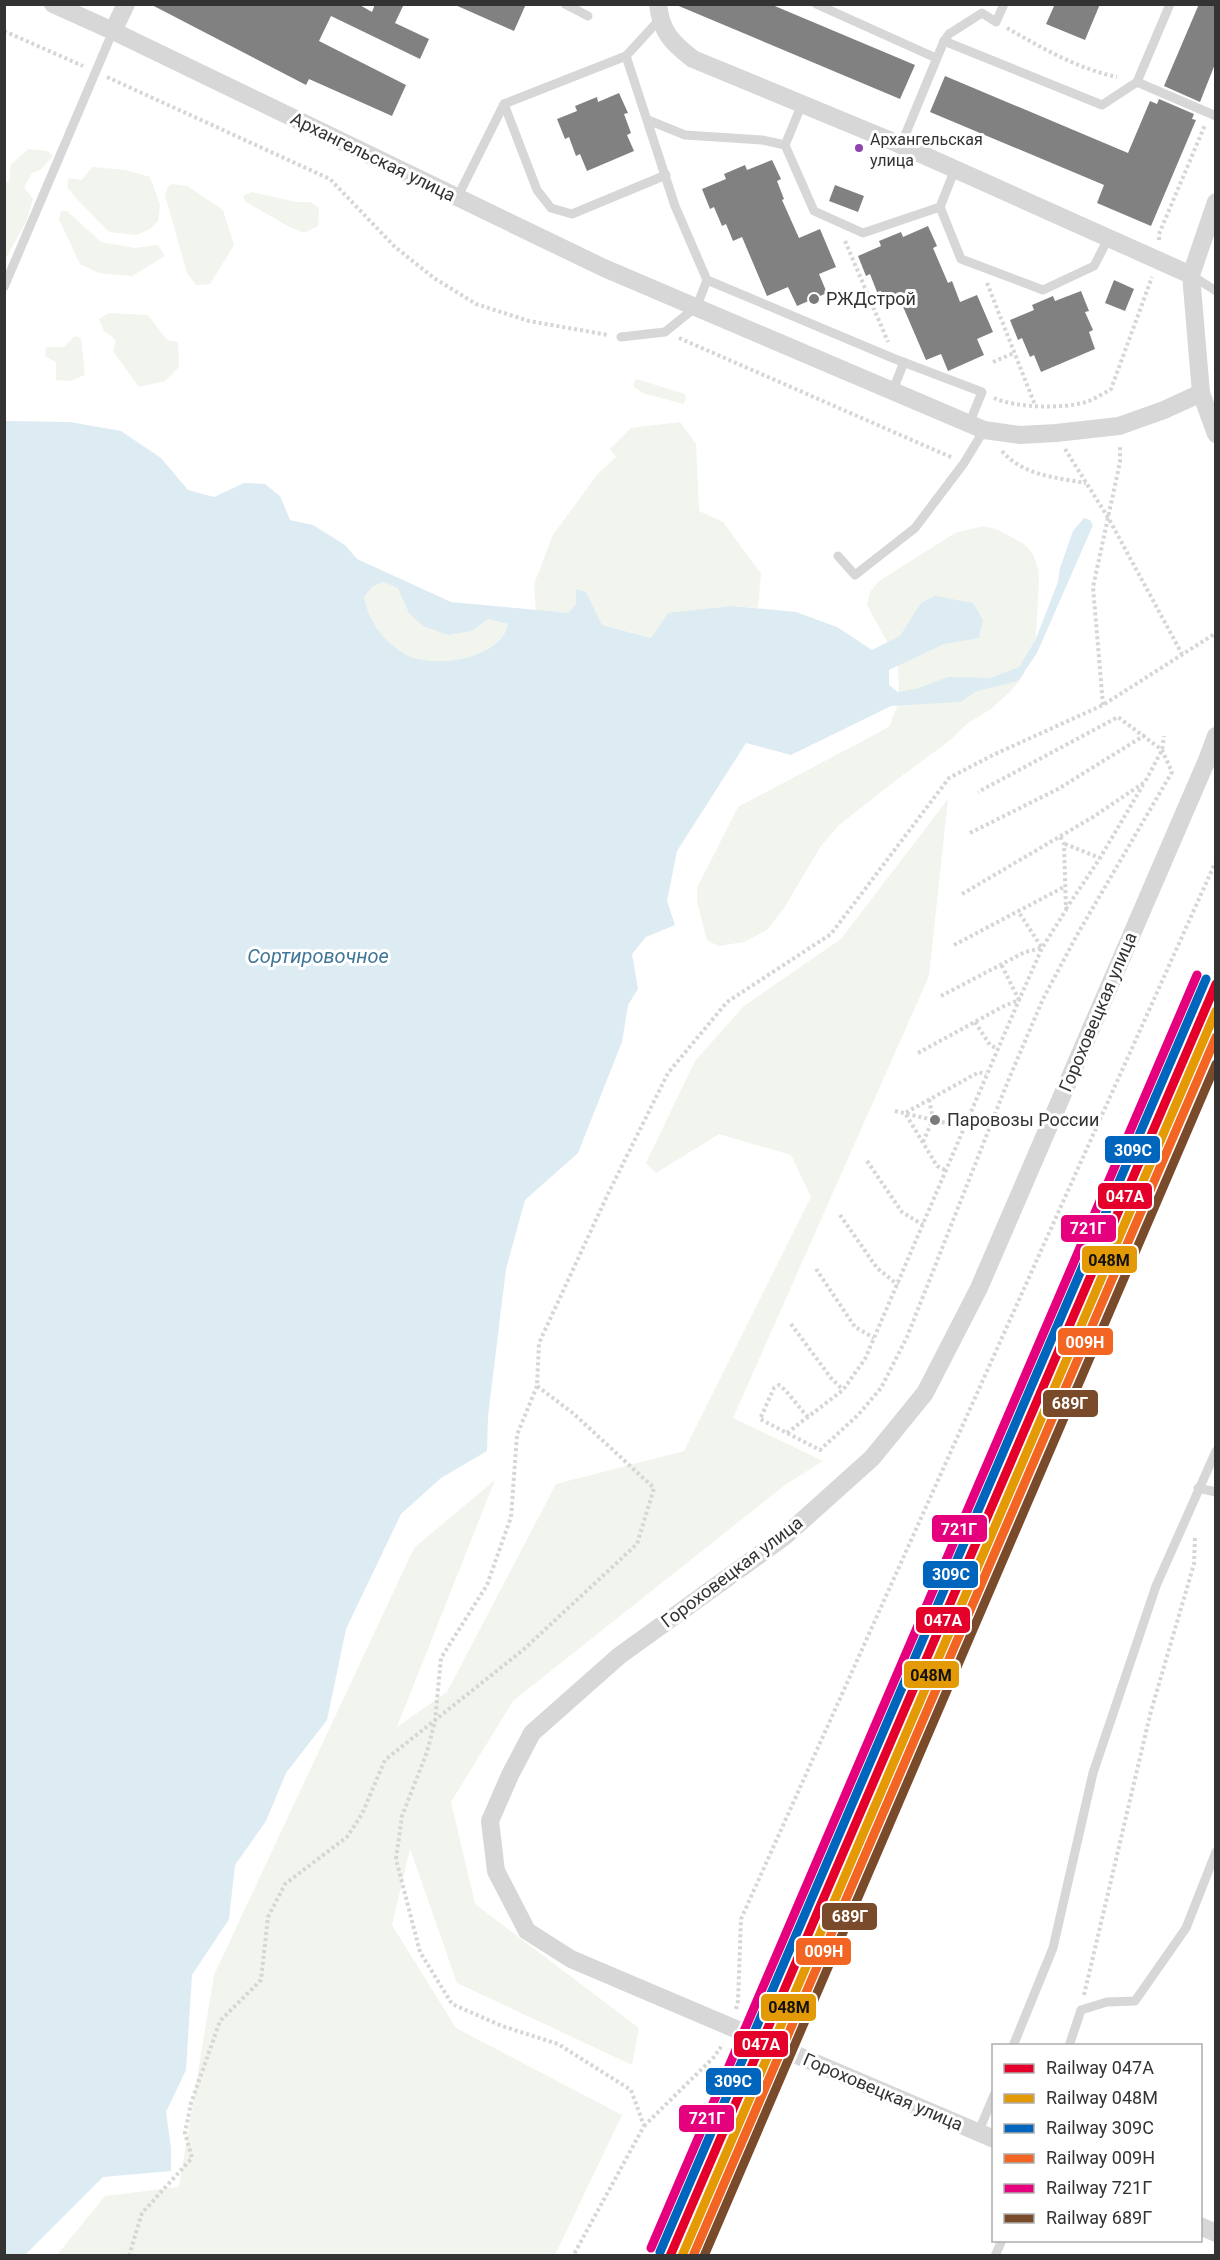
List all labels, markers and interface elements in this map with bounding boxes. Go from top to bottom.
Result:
street label: Архангельская улица [287,108,459,206]
place label: Архангельская улица [870,130,983,170]
marker: Архангельская улица [853,142,865,154]
place label: РЖДстрой [826,288,916,309]
marker: РЖДстрой [807,292,821,306]
street label: Гороховецкая улица [1054,929,1141,1095]
water label: Сортировочное [247,944,389,968]
place label: Паровозы России [947,1109,1099,1130]
marker: Паровозы России [928,1113,942,1127]
line badge: 309С [1104,1135,1161,1164]
text: 309С [1114,1141,1152,1160]
line badge: 047А [1097,1182,1153,1210]
text: 047А [1106,1187,1144,1206]
line badge: 721Г [1060,1214,1117,1243]
text: 721Г [1070,1219,1106,1238]
line badge: 048М [1081,1245,1138,1274]
text: 048М [1088,1251,1130,1270]
line badge: 009Н [1057,1327,1114,1356]
text: 009Н [1066,1333,1104,1352]
line badge: 689Г [1042,1389,1099,1418]
text: 689Г [1052,1394,1088,1413]
street label: Гороховецкая улица [657,1512,807,1632]
line badge: 721Г [931,1514,988,1543]
text: 721Г [941,1520,977,1539]
line badge: 309С [922,1560,979,1589]
text: 309С [932,1565,970,1584]
line badge: 047А [915,1606,971,1634]
text: 047А [924,1611,962,1630]
line badge: 048М [903,1660,960,1689]
text: 048М [910,1666,952,1685]
line badge: 689Г [821,1902,878,1931]
text: 689Г [832,1907,868,1926]
line badge: 009Н [795,1937,852,1966]
text: 009Н [805,1942,843,1961]
line badge: 048М [760,1993,817,2022]
text: 048М [768,1998,810,2017]
line badge: 047А [733,2030,789,2058]
text: 047А [742,2035,780,2054]
legend [992,2044,1202,2242]
street label: Гороховецкая улица [800,2048,966,2135]
text: Railway 047А [1046,2057,1154,2078]
line badge: 309С [705,2067,762,2096]
text: 309С [714,2072,752,2091]
text: Railway 048М [1046,2087,1158,2108]
line badge: 721Г [678,2104,735,2133]
text: 721Г [689,2109,725,2128]
text: Railway 309С [1046,2117,1154,2138]
text: Railway 009Н [1046,2147,1155,2168]
text: Railway 721Г [1046,2177,1152,2198]
text: Railway 689Г [1046,2207,1152,2228]

